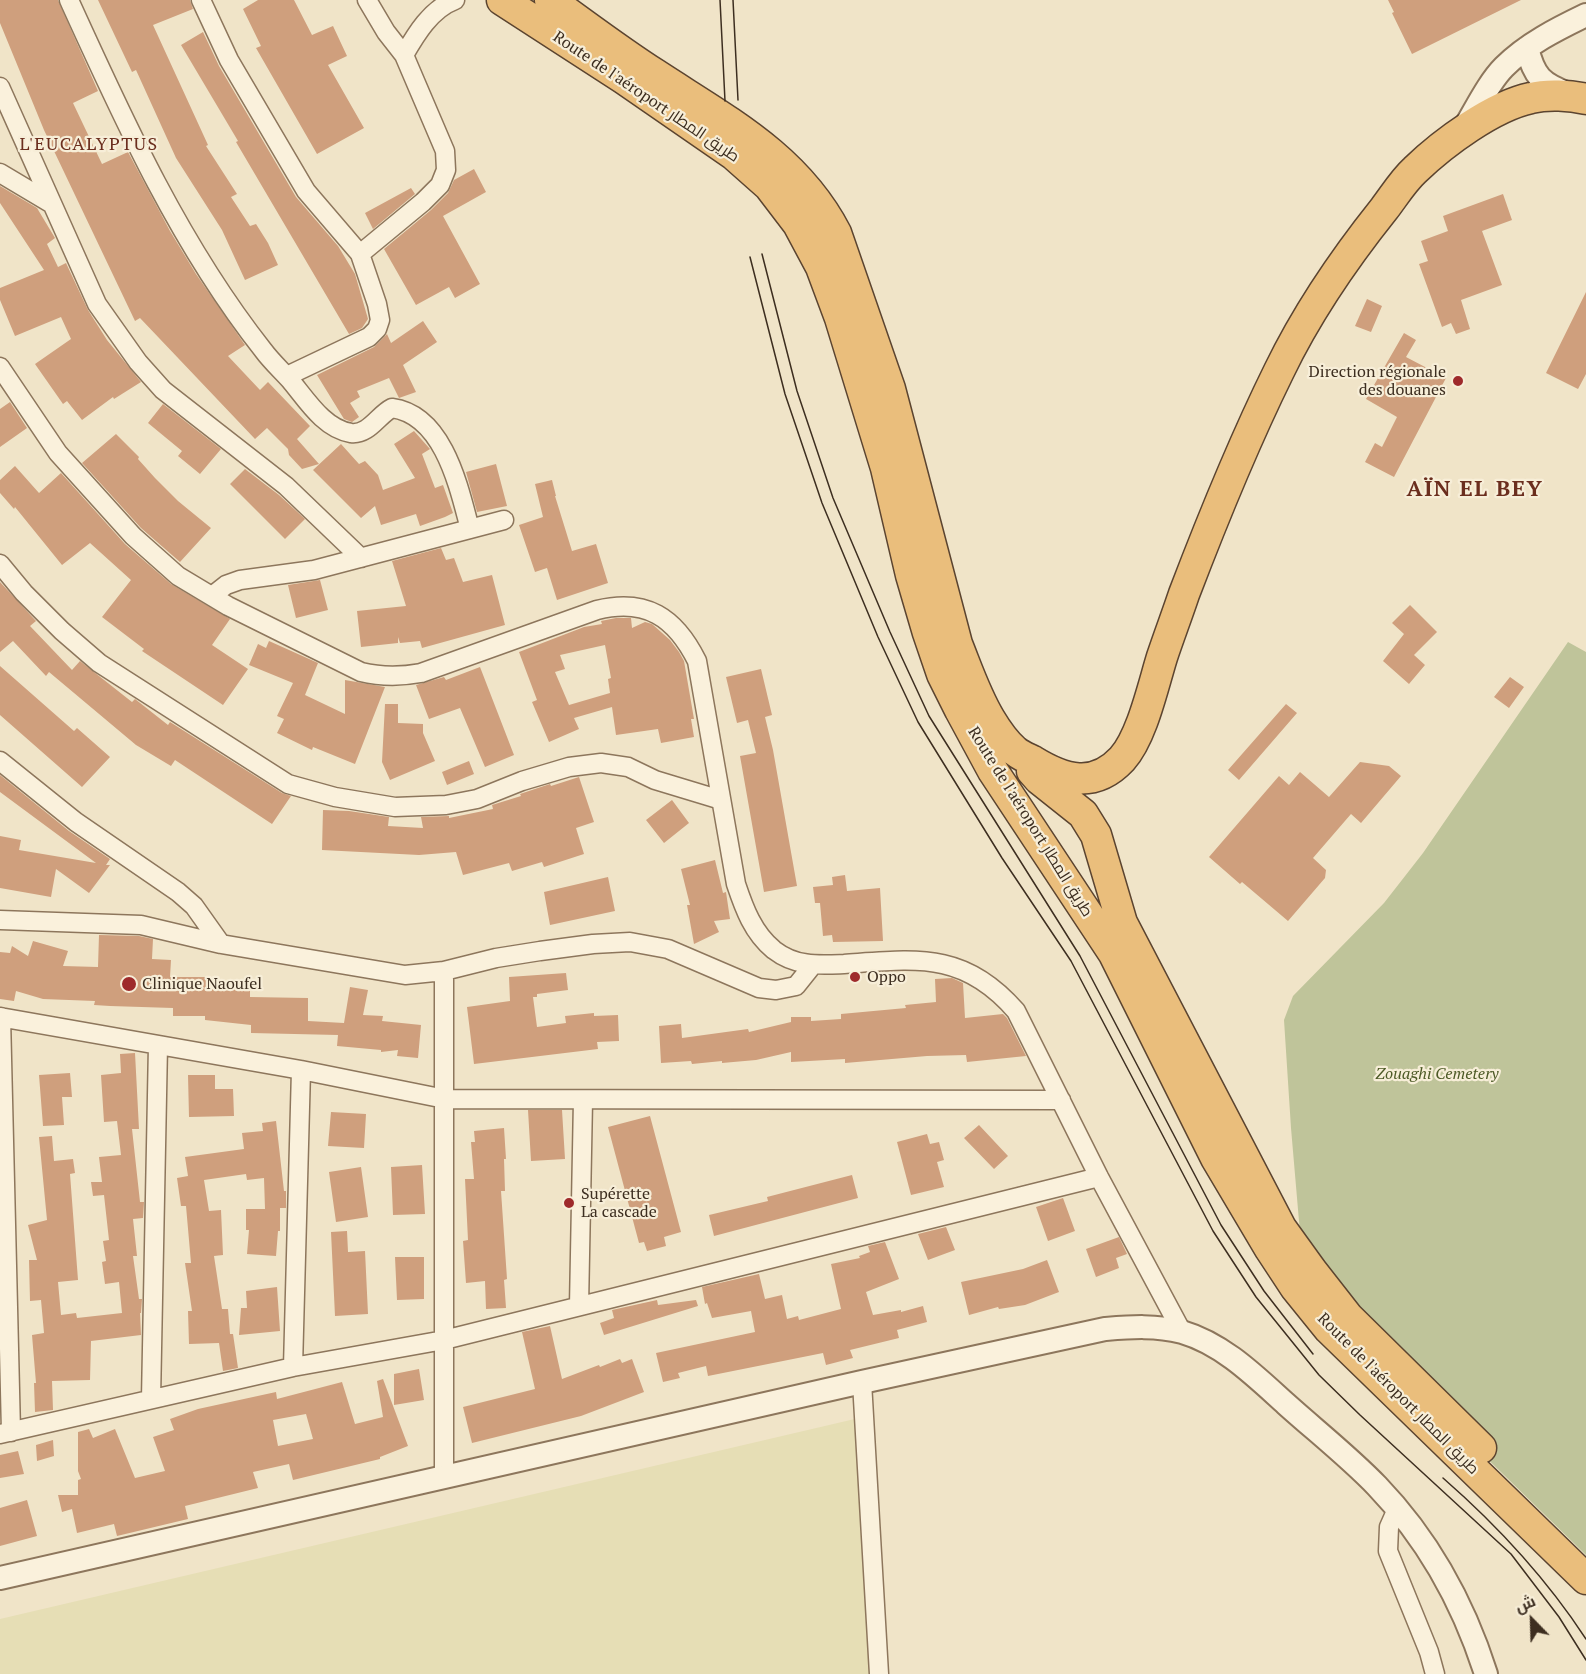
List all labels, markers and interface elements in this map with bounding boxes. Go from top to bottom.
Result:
street label: Route de l'aéroport طريق المطار [549,27,743,167]
district label: L'EUCALYPTUS [19,134,159,156]
place label: Direction régionale des douanes [1309,362,1446,400]
marker: Direction régionale des douanes [1451,374,1465,388]
district label: AÏN EL BEY [1407,477,1543,503]
street label: Route de l'aéroport طريق المطار [963,723,1097,921]
place label: Oppo [867,967,906,987]
marker: Oppo [848,970,862,984]
place label: Clinique Naoufel [142,974,262,994]
marker: Clinique Naoufel [120,975,138,993]
park label: Zouaghi Cemetery [1375,1064,1499,1084]
place label: Supérette La cascade [581,1184,657,1222]
marker: Supérette La cascade [562,1196,576,1210]
street label: Route de l'aéroport طريق المطار [1313,1309,1483,1479]
text: ش [1511,1589,1539,1618]
north arrow [1502,1590,1562,1650]

